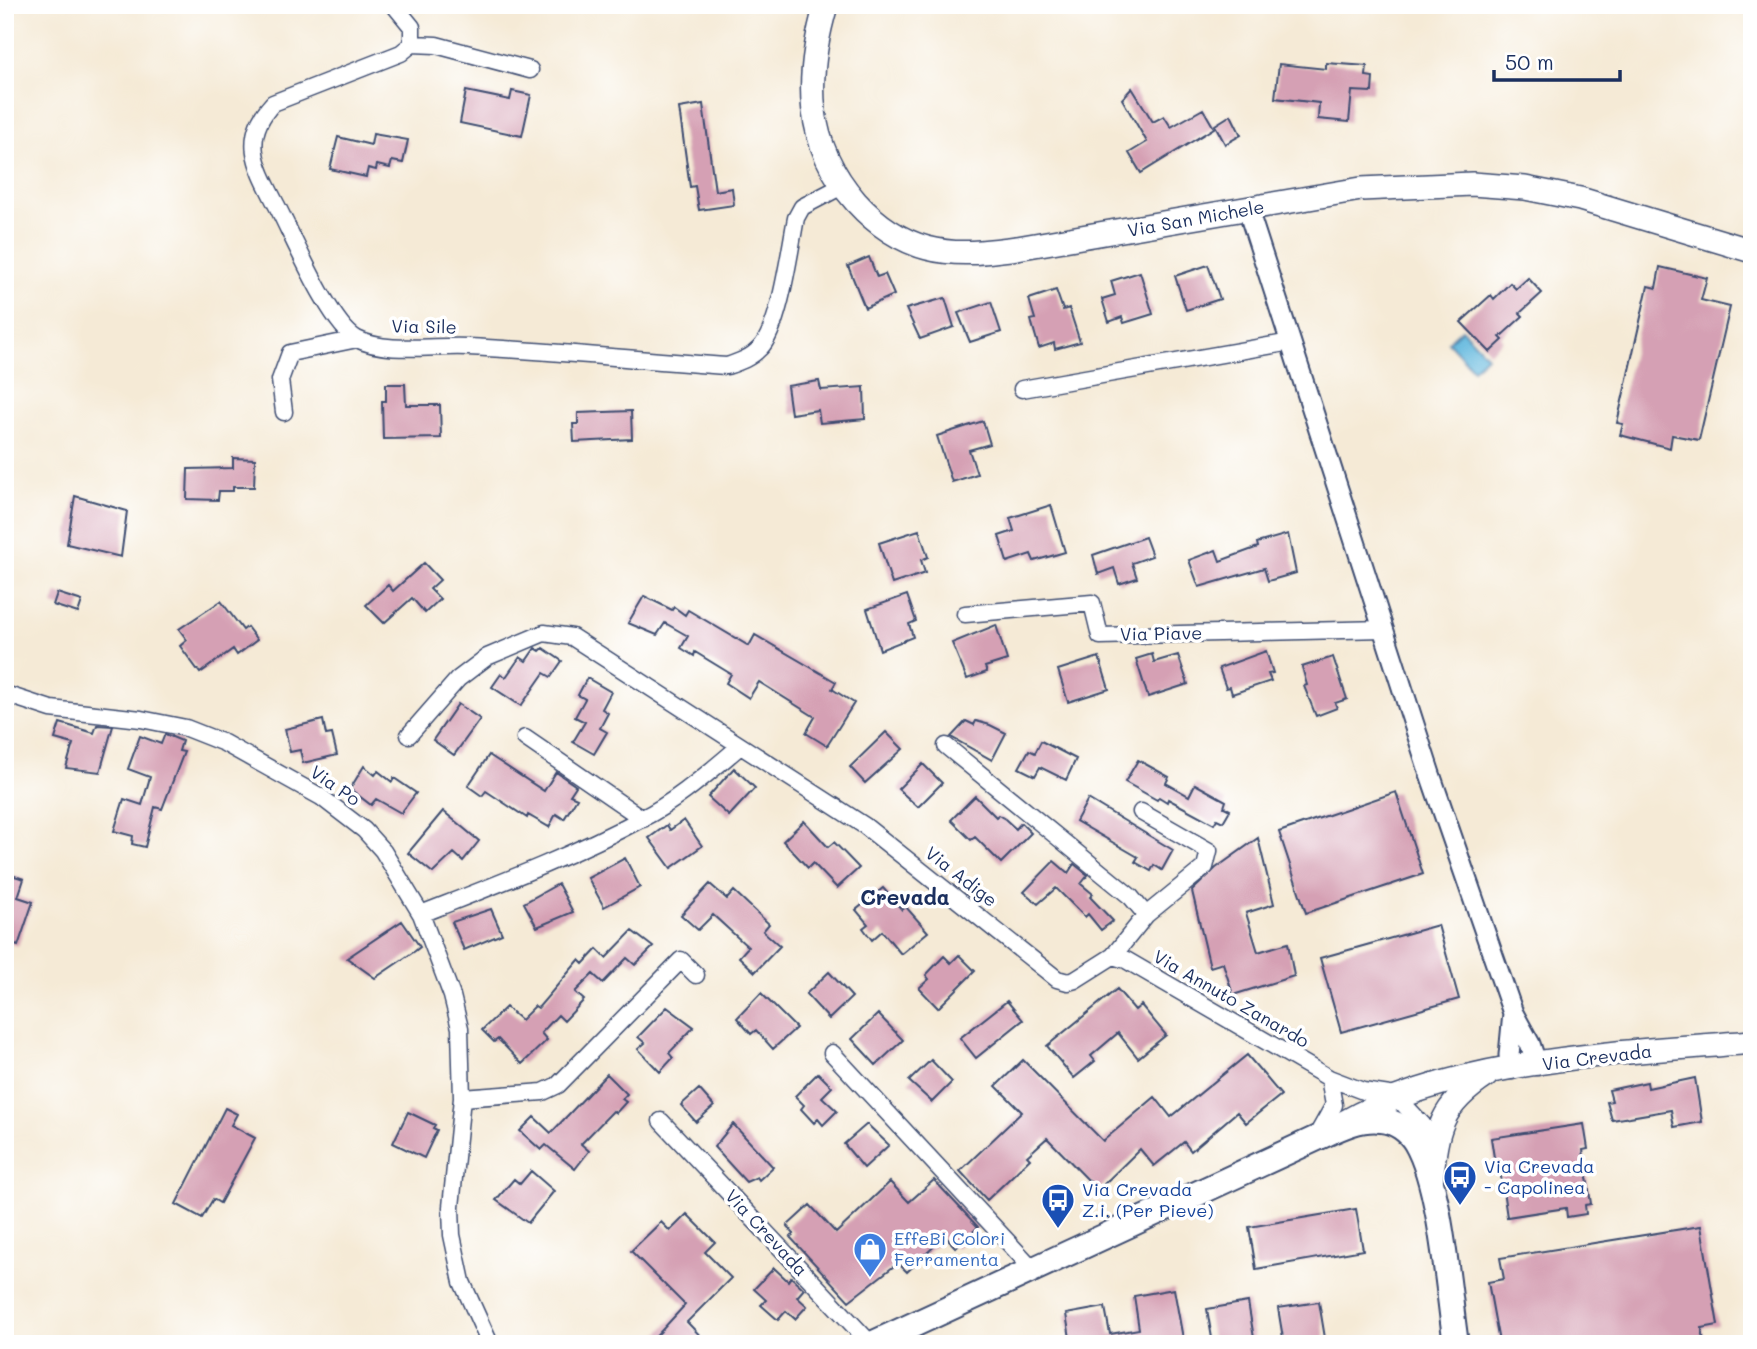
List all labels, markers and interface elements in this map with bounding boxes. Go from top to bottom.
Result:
scale bar [1494,38,1620,82]
text: 50 m [1505,48,1554,75]
street label: Via San Michele [1126,194,1266,242]
street label: Via Sile [391,313,457,339]
street label: Via Piave [1120,620,1202,646]
street label: Via Po [306,759,366,811]
street label: Via Adige [921,841,1003,912]
district label: Crevada [860,883,950,910]
street label: Via Annuto Zanardo [1149,944,1314,1053]
street label: Via Crevada [1541,1038,1653,1076]
place label: Via Crevada - Capolinea [1484,1154,1594,1199]
bus stop icon: Via Crevada - Capolinea [1441,1158,1479,1207]
place label: Via Crevada Z.i. (Per Pieve) [1082,1177,1214,1222]
bus stop icon: Via Crevada Z.i. (Per Pieve) [1039,1181,1077,1230]
street label: Via Crevada [720,1184,813,1281]
place label: EffeBi Colori Ferramenta [894,1226,1005,1271]
shop icon: EffeBi Colori Ferramenta [851,1230,889,1279]

